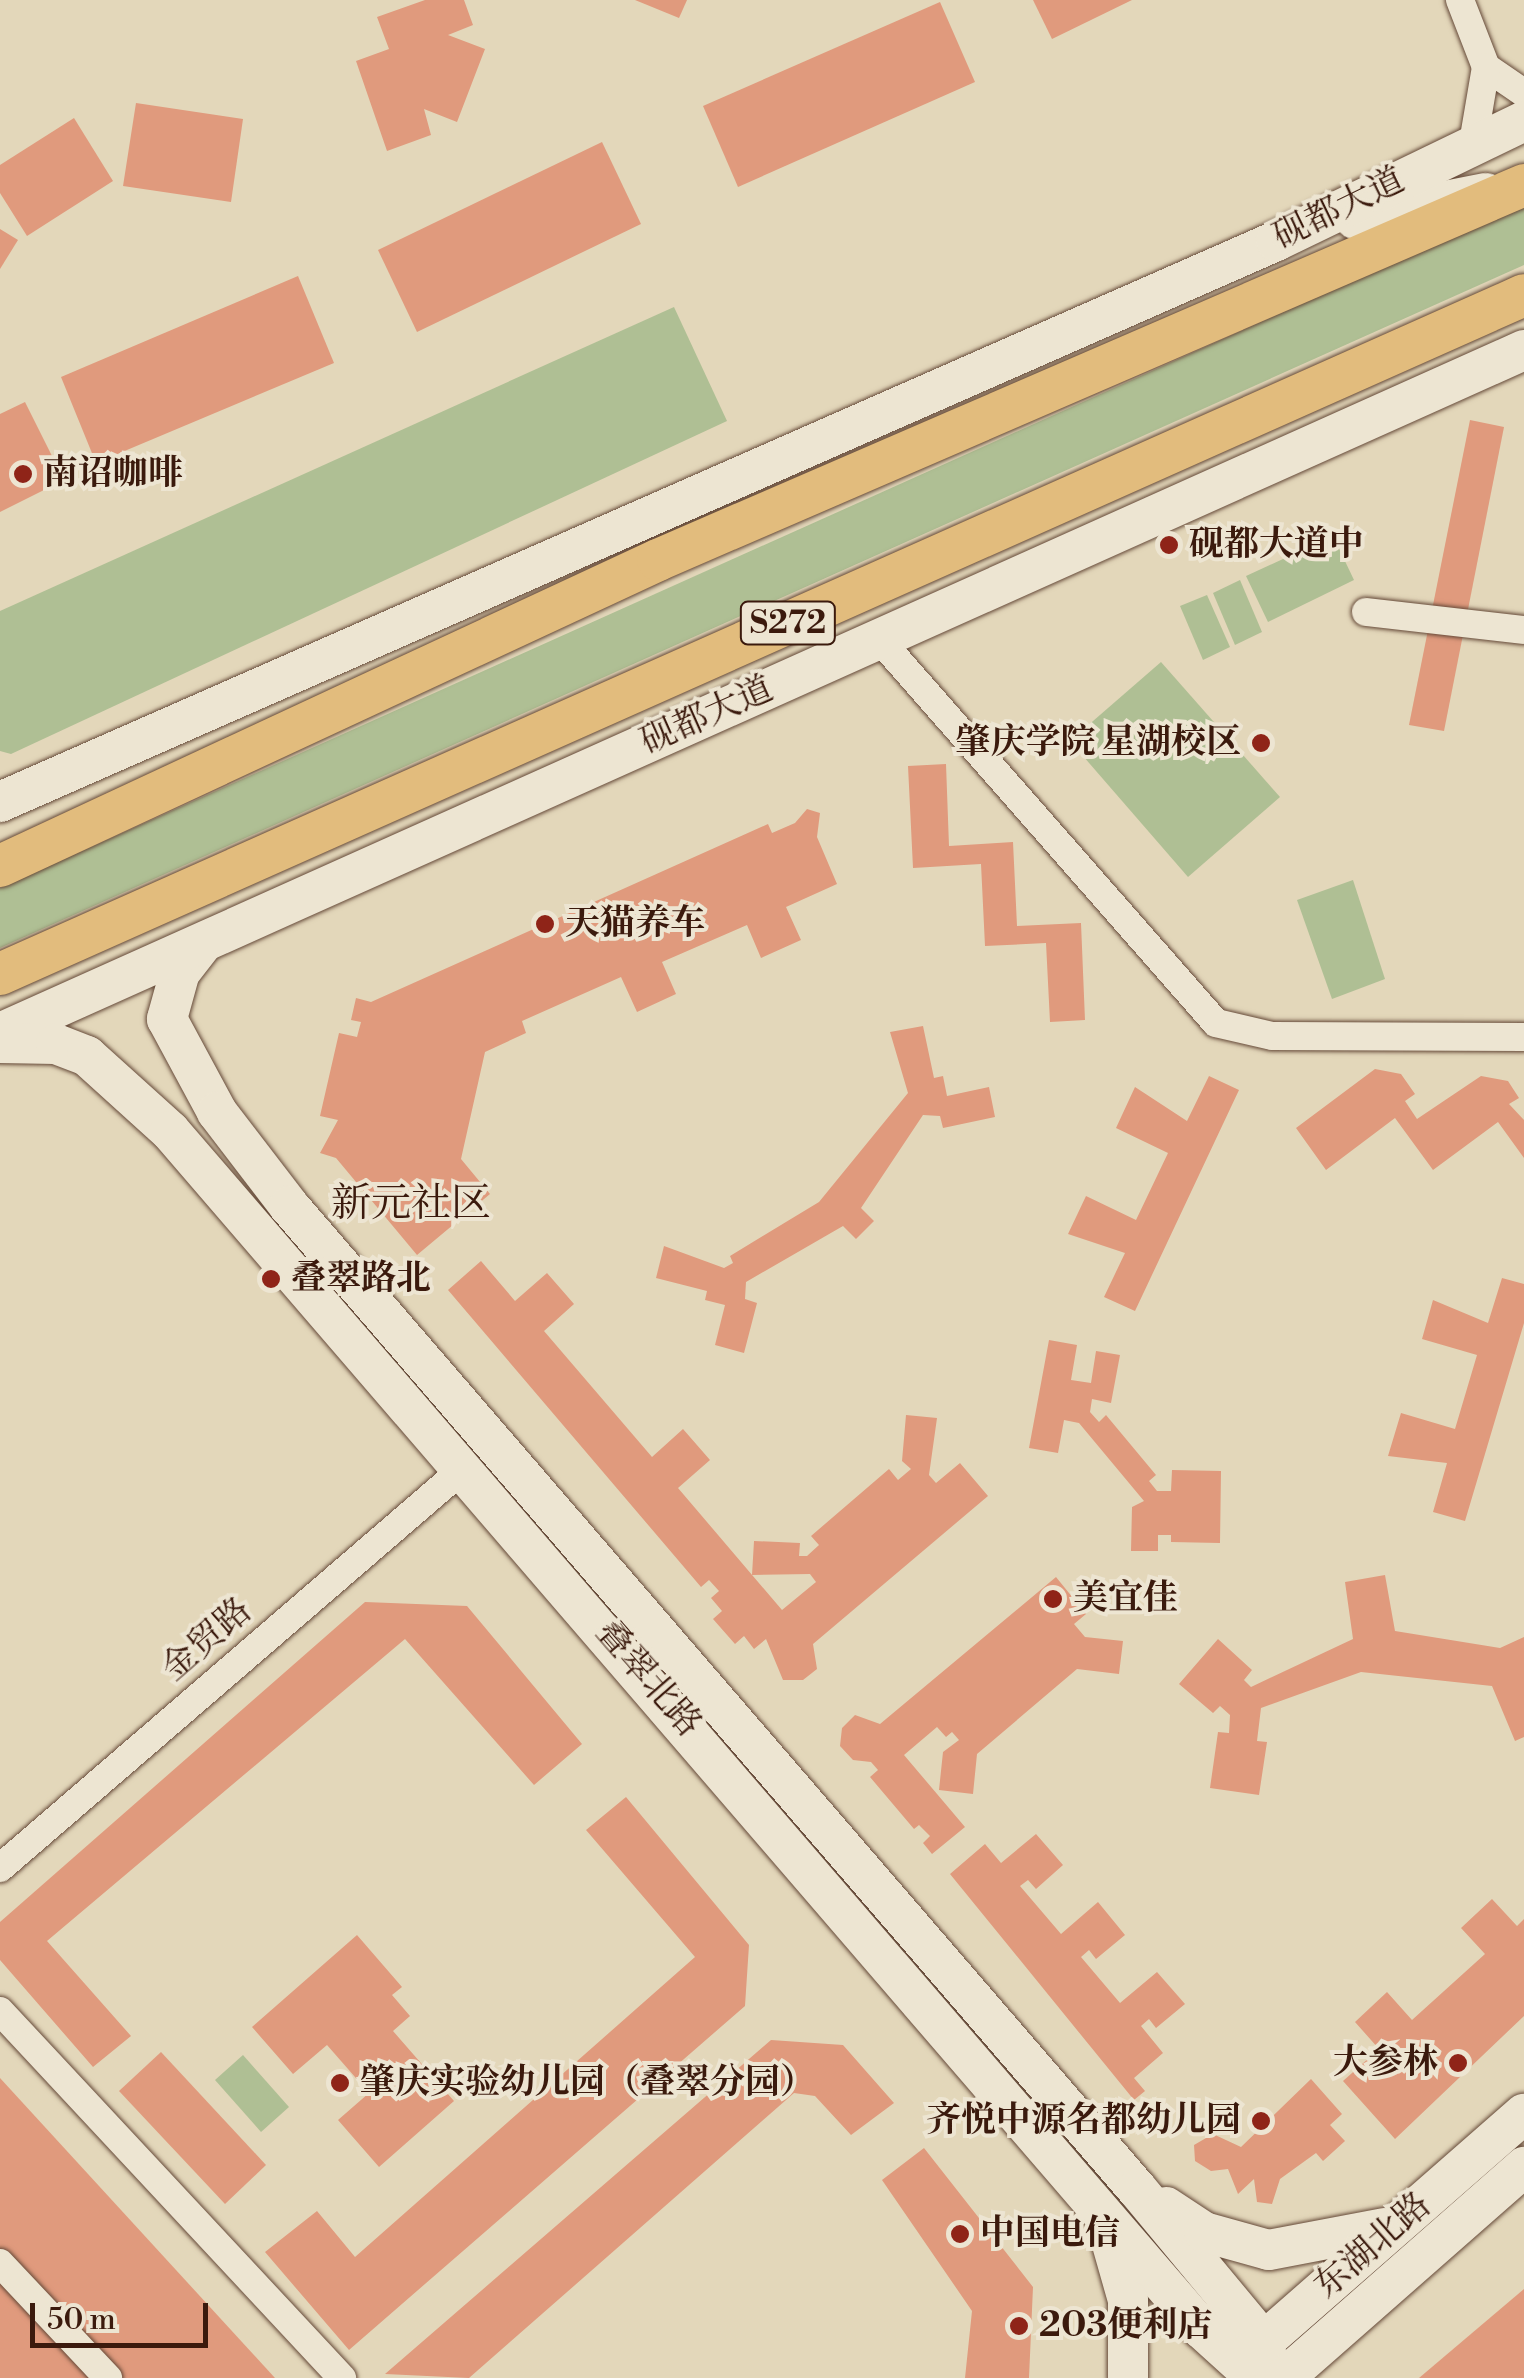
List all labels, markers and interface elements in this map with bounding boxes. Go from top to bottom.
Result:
street label: 砚都大道 [1267,159,1411,259]
place label: 南诏咖啡 [43,453,183,495]
marker: 南诏咖啡 [12,463,34,485]
place label: 砚都大道中 [1189,524,1364,566]
marker: 砚都大道中 [1158,534,1180,556]
road number: S272 [738,596,838,650]
street label: 砚都大道 [635,668,779,764]
place label: 肇庆学院 星湖校区 [955,722,1241,764]
marker: 肇庆学院 星湖校区 [1250,732,1272,754]
place label: 天猫养车 [565,903,705,945]
marker: 天猫养车 [534,913,556,935]
district label: 新元社区 [331,1180,491,1228]
place label: 叠翠路北 [291,1258,431,1300]
marker: 叠翠路北 [260,1268,282,1290]
place label: 美宜佳 [1073,1578,1178,1620]
marker: 美宜佳 [1042,1588,1064,1610]
street label: 金贸路 [154,1590,260,1690]
street label: 叠翠北路 [586,1612,710,1746]
place label: 大参林 [1333,2042,1438,2084]
marker: 大参林 [1447,2052,1469,2074]
place label: 肇庆实验幼儿园（叠翠分园） [360,2062,815,2104]
marker: 肇庆实验幼儿园（叠翠分园） [329,2072,351,2094]
place label: 齐悦中源名都幼儿园 [926,2100,1241,2142]
marker: 齐悦中源名都幼儿园 [1250,2110,1272,2132]
street label: 东湖北路 [1306,2184,1440,2308]
place label: 中国电信 [980,2213,1120,2255]
marker: 中国电信 [949,2223,971,2245]
scale bar [35,2283,212,2345]
text: 50 m [47,2301,116,2339]
place label: 203便利店 [1039,2305,1212,2347]
marker: 203便利店 [1008,2315,1030,2337]

